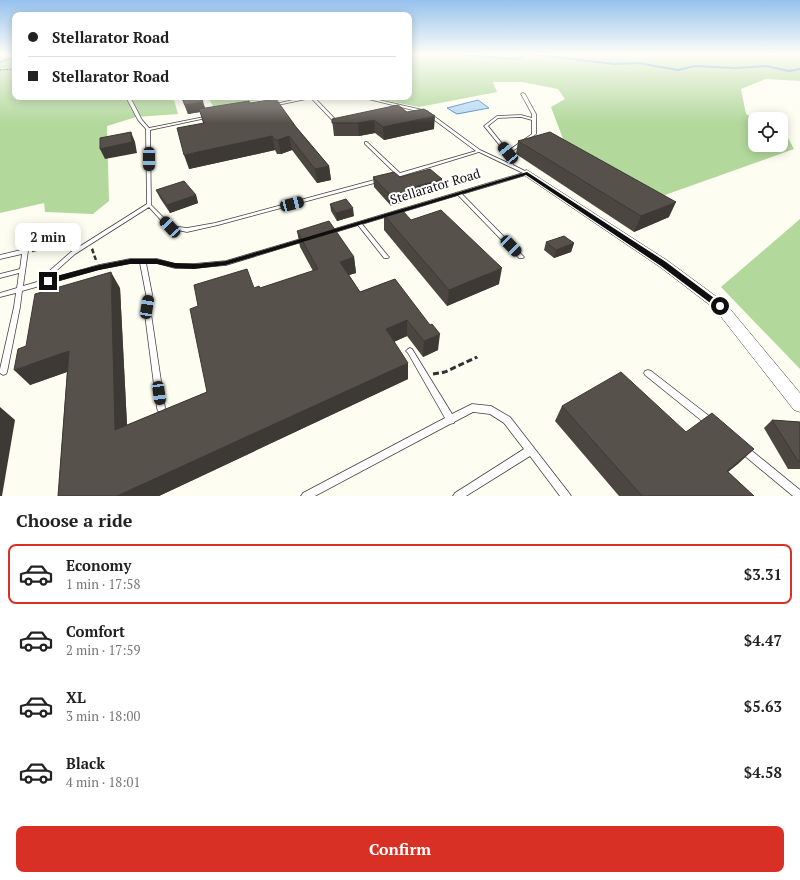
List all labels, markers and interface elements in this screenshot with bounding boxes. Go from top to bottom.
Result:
text: Stellarator Road [52,27,169,47]
text: Stellarator Road [52,66,169,86]
map controls [748,112,788,152]
button: locate [748,112,788,152]
car [496,140,520,166]
car [143,147,155,171]
street label: Stellarator Road [388,164,482,208]
car [279,195,305,213]
car [157,214,183,240]
callout: 2 min [15,223,81,251]
text: 2 min [30,228,66,246]
car [498,233,524,259]
route end [39,272,57,290]
car [139,294,155,320]
route start [711,297,729,315]
car [151,380,167,406]
text: Choose a ride [16,508,132,532]
text: Economy [66,555,131,575]
icon: car [18,556,54,592]
text: $3.31 [744,564,782,584]
text: 1 min · 17:58 [66,575,140,593]
text: Comfort [66,621,125,641]
icon: car [18,622,54,658]
text: $4.47 [744,630,782,650]
text: 2 min · 17:59 [66,641,140,659]
text: XL [66,687,86,707]
icon: car [18,688,54,724]
text: $5.63 [744,696,782,716]
text: 3 min · 18:00 [66,707,140,725]
text: Black [66,753,105,773]
icon: car [18,754,54,790]
text: $4.58 [744,762,782,782]
text: 4 min · 18:01 [66,773,140,791]
button: Confirm [16,826,784,872]

